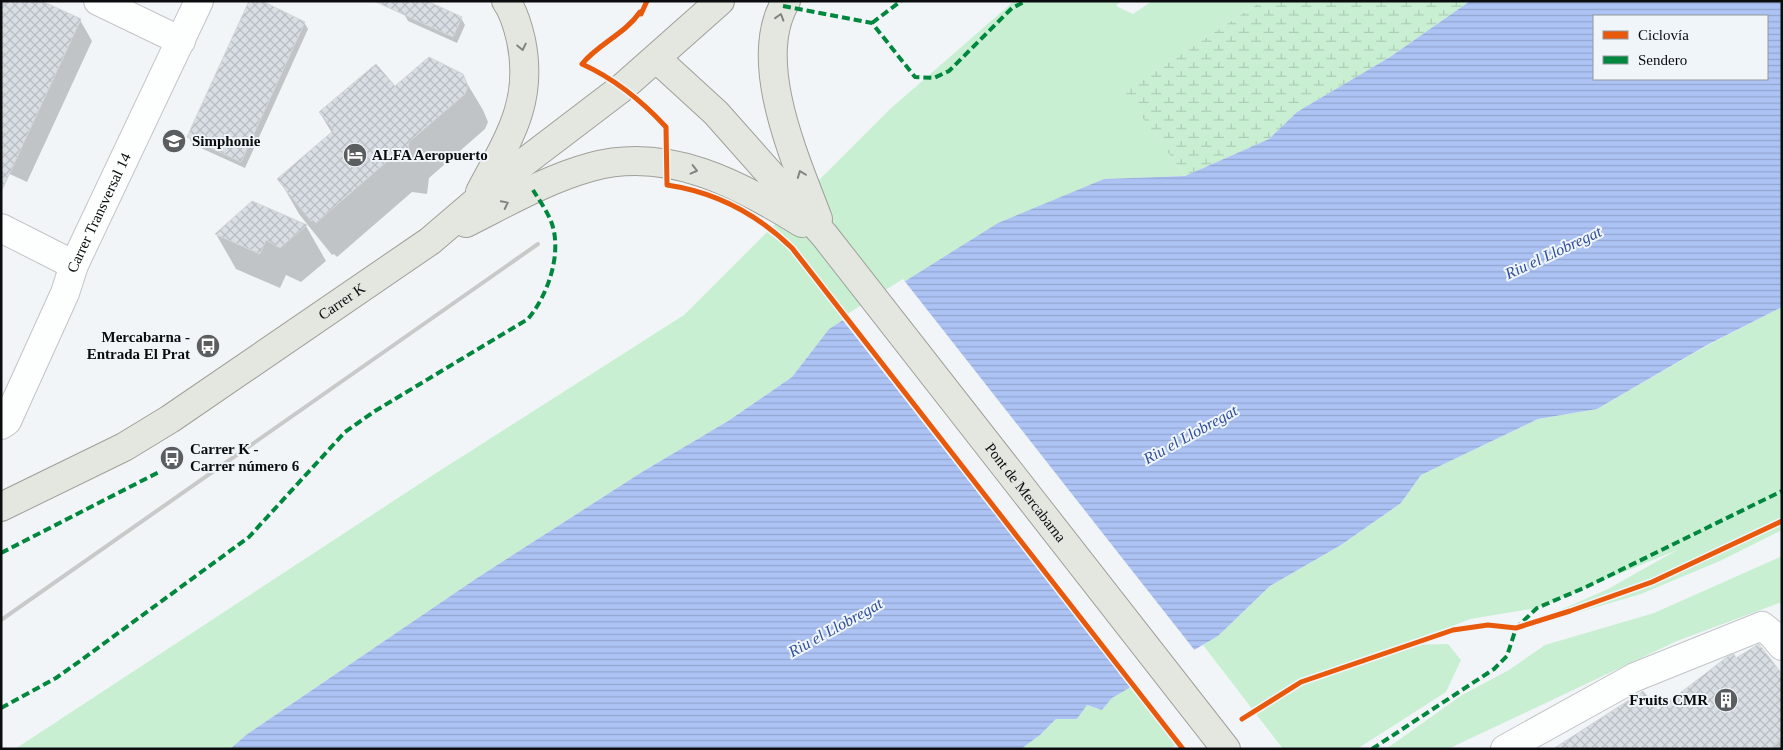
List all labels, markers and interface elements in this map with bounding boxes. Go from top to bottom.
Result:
one-way arrow [774,13,784,21]
legend [1593,15,1768,80]
text: Ciclovía [1638,27,1689,43]
one-way arrow [516,42,527,51]
text: Sendero [1638,52,1687,68]
school or university icon: Simphonie [161,128,187,154]
place label: Simphonie [192,133,261,149]
hotel icon: ALFA Aeropuerto [342,142,368,168]
place label: ALFA Aeropuerto [372,147,488,163]
street label: Carrer Transversal 14 [64,150,134,274]
one-way arrow [689,164,698,175]
one-way arrow [797,171,807,179]
one-way arrow [500,199,509,210]
water label: Riu el Llobregat [1501,222,1605,284]
street label: Carrer K [316,280,368,323]
place label: Mercabarna - Entrada El Prat [87,329,190,362]
bus stop icon: Mercabarna - Entrada El Prat [195,333,221,359]
water label: Riu el Llobregat [1140,401,1241,469]
street label: Pont de Mercabarna [982,440,1069,545]
place label: Carrer K - Carrer número 6 [190,441,300,474]
bus stop icon: Carrer K - Carrer número 6 [159,445,185,471]
water label: Riu el Llobregat [785,594,886,662]
building icon: Fruits CMR [1713,687,1739,713]
place label: Fruits CMR [1629,692,1708,708]

